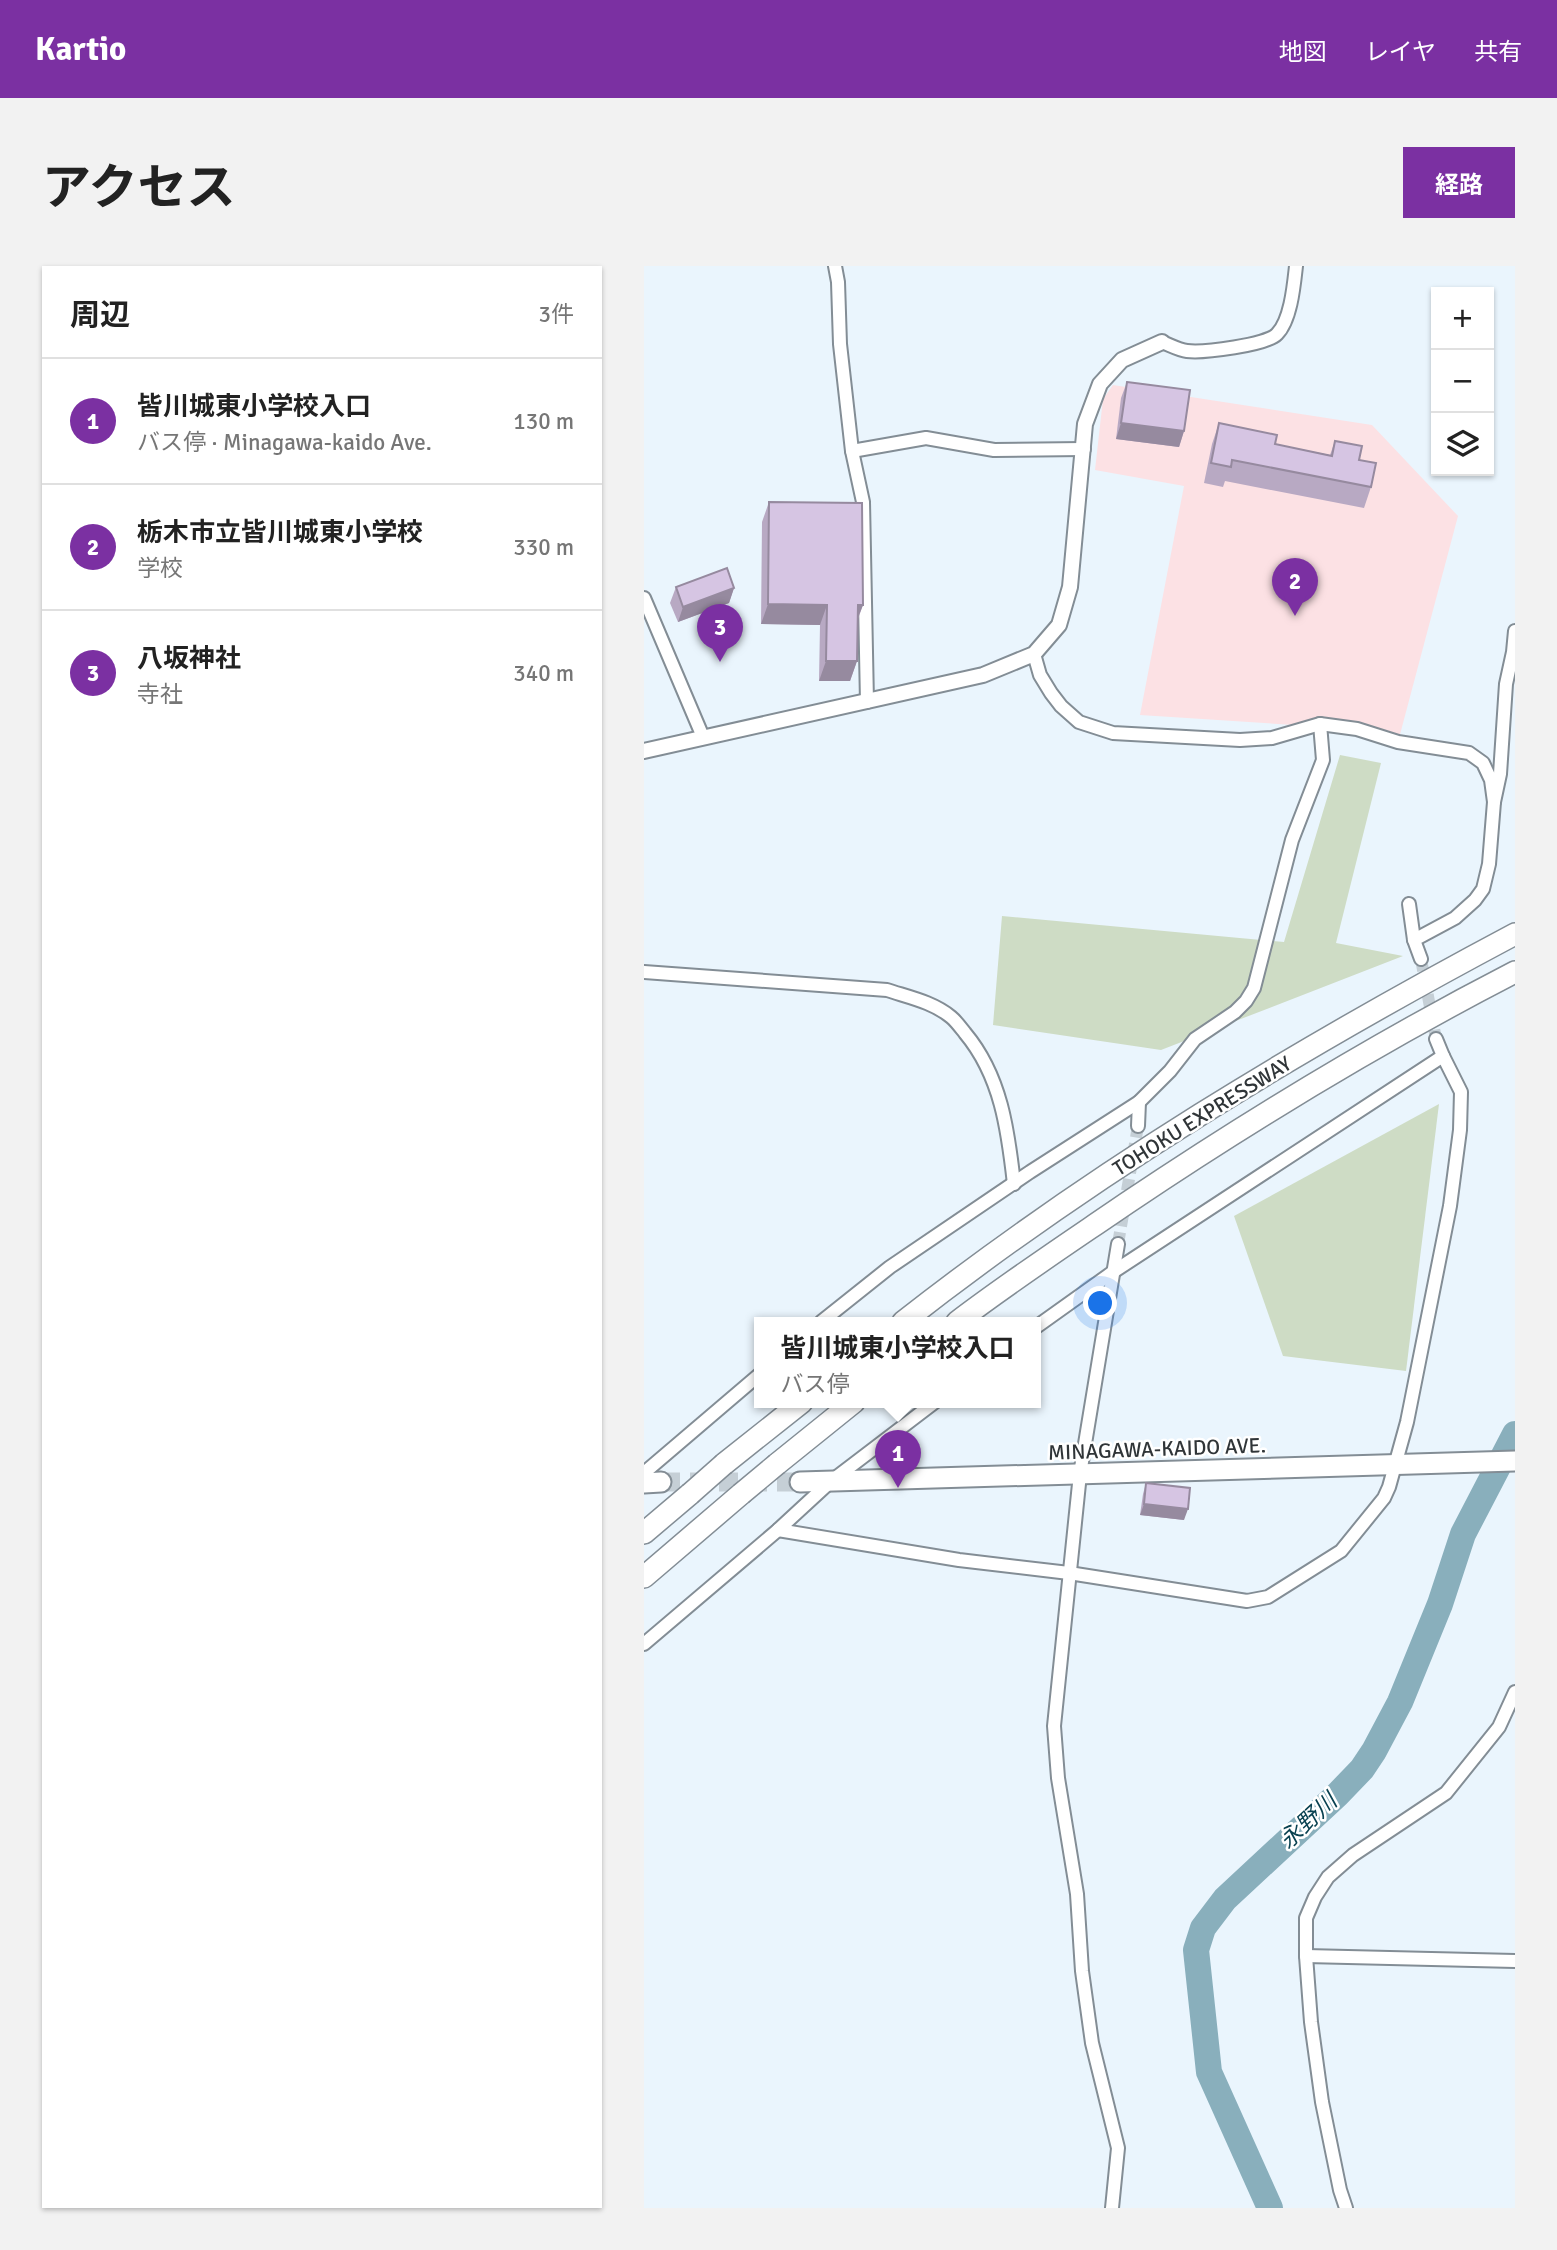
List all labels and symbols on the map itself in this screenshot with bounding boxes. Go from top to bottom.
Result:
pin: 2 [1272,558,1318,616]
pin: 3 [697,604,743,662]
street label: TOHOKU EXPRESSWAY [1108,1050,1296,1182]
your location [1083,1286,1117,1320]
pin: 1 [875,1430,921,1488]
street label: MINAGAWA-KAIDO AVE. [1048,1432,1266,1466]
water label: 永野川 [1273,1785,1345,1855]

